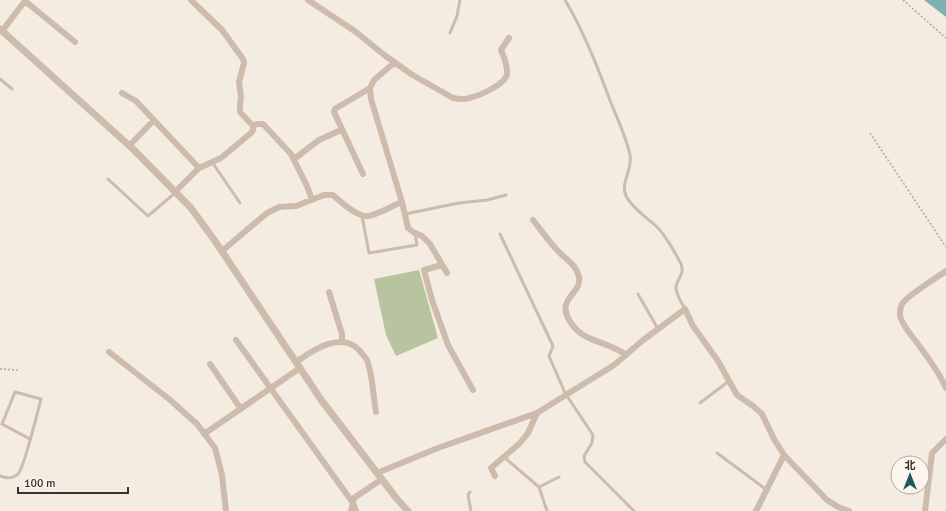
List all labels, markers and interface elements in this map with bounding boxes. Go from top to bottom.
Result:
north arrow [890,455,930,495]
text: 北 [905,459,916,472]
scale bar [18,469,128,495]
text: 100 m [24,476,56,491]

